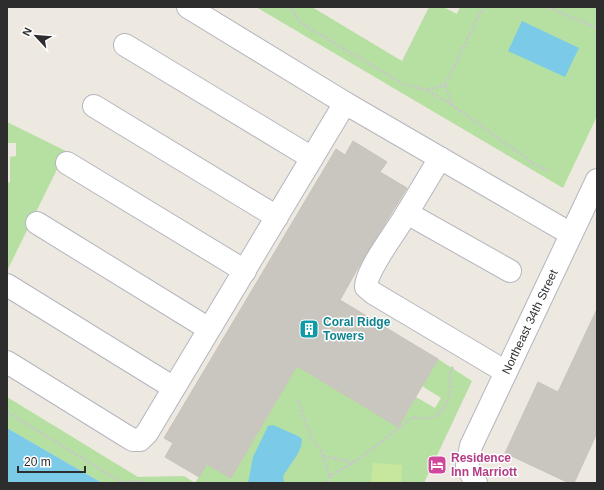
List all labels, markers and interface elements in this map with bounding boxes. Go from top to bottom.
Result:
north arrow [16,16,56,56]
text: N [20,25,34,38]
street label: Northeast 34th Street [499,267,561,376]
place label: Coral Ridge Towers [323,315,391,343]
building icon: Coral Ridge Towers [298,318,320,340]
scale bar [18,448,85,474]
place label: Residence Inn Marriott [451,451,517,479]
hotel icon: Residence Inn Marriott [426,454,448,476]
text: 20 m [24,455,51,469]

